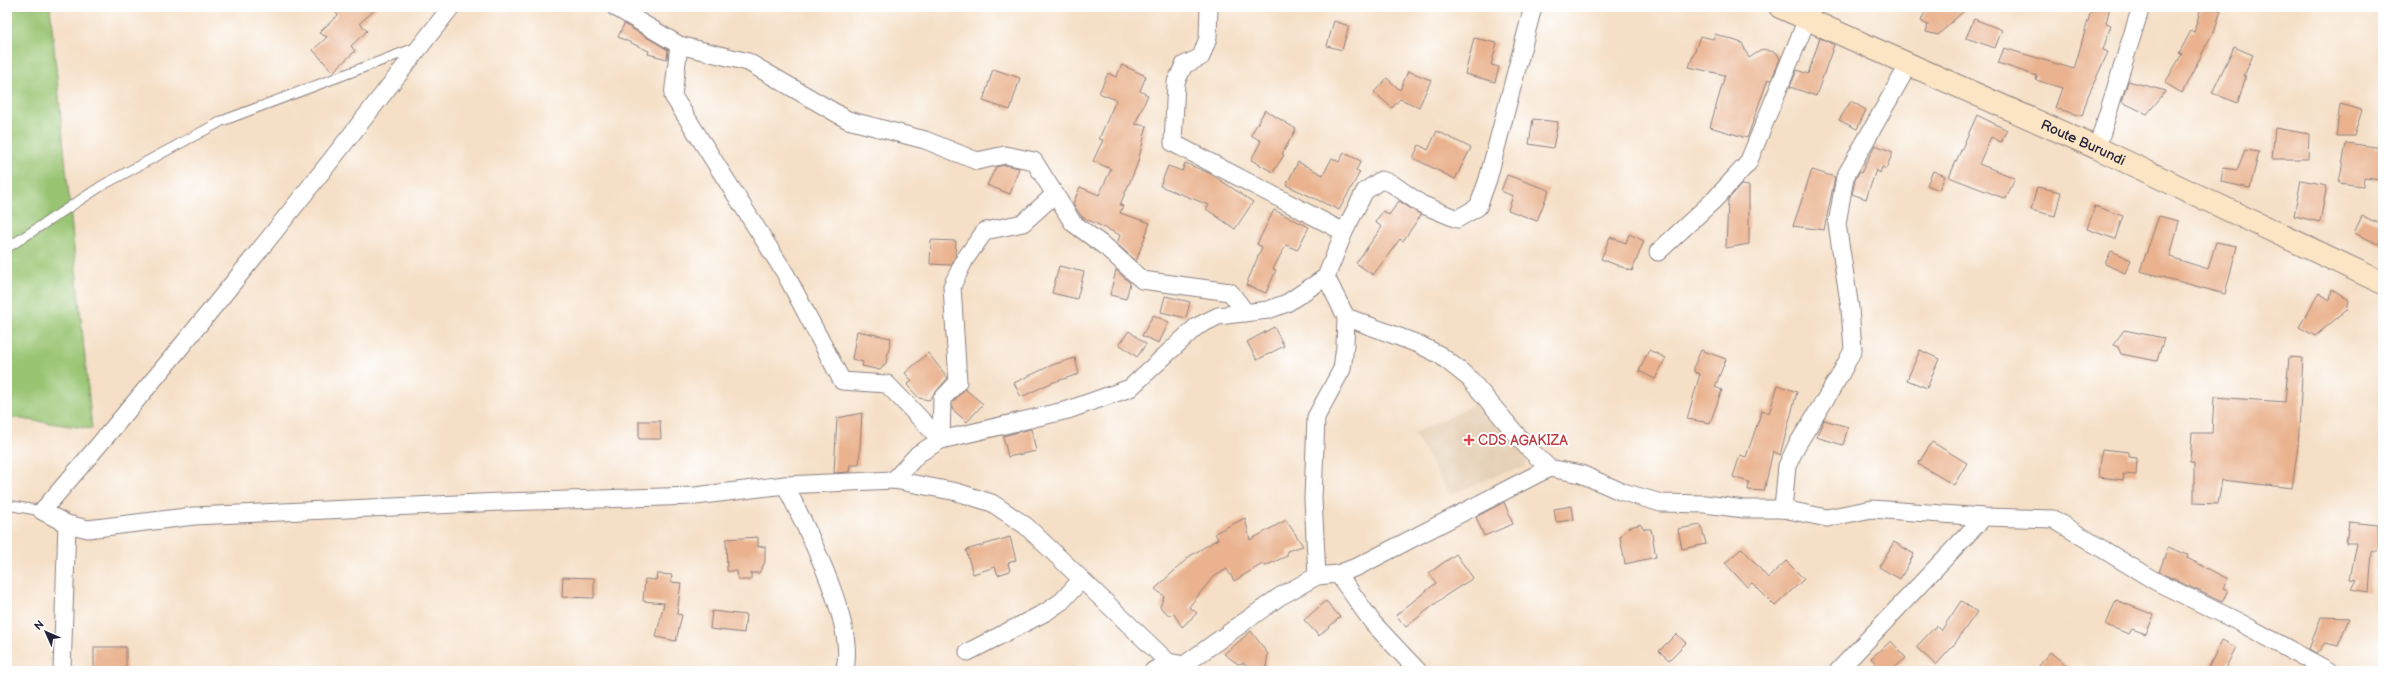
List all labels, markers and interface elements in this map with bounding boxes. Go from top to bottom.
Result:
street label: Route Burundi [2038,116,2128,169]
place label: CDS AGAKIZA [1478,432,1568,449]
marker: CDS AGAKIZA [1463,434,1475,446]
north arrow [26,612,66,652]
text: N [32,618,47,633]

